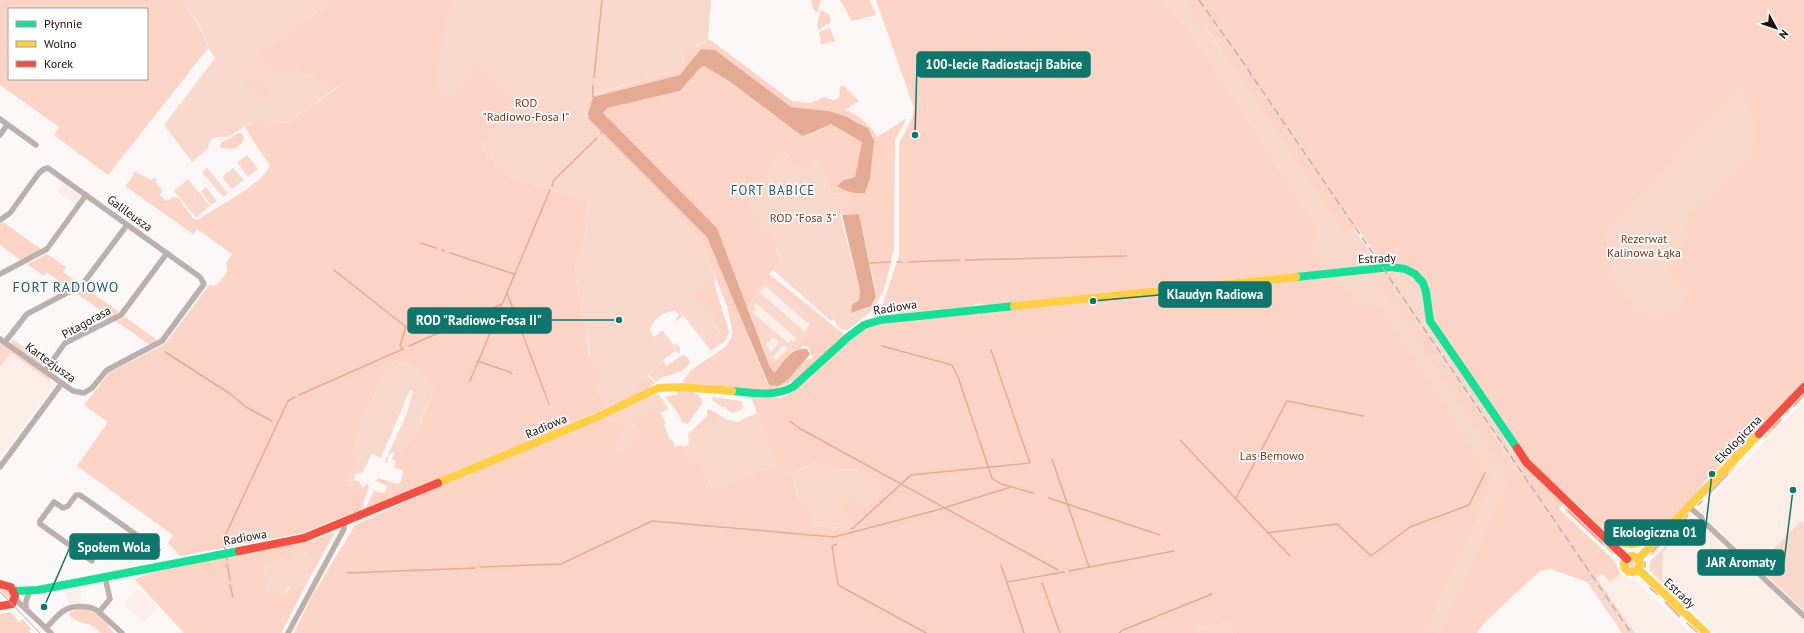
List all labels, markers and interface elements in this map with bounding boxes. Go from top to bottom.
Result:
legend [8,8,148,80]
north arrow [1756,8,1796,48]
text: Płynnie [44,16,82,31]
text: N [1776,27,1791,42]
text: Wolno [44,36,76,51]
callout: 100-lecie Radiostacji Babice [917,52,1090,77]
text: Korek [44,56,73,71]
text: 100-lecie Radiostacji Babice [926,56,1083,73]
park label: ROD "Radiowo-Fosa I" [483,95,569,124]
district label: FORT BABICE [731,182,815,199]
street label: Galileusza [104,192,156,235]
park label: ROD "Fosa 3" [770,210,836,225]
park label: Rezerwat Kalinowa Łąka [1607,231,1681,260]
street label: Estrady [1358,250,1396,266]
district label: FORT RADIOWO [13,278,119,296]
callout: Klaudyn Radiowa [1159,282,1271,307]
text: Klaudyn Radiowa [1167,286,1263,303]
street label: Radiowa [872,296,918,318]
street label: Pitagorasa [59,302,113,342]
callout: ROD "Radiowo-Fosa II" [408,308,551,333]
text: ROD "Radiowo-Fosa II" [416,312,542,329]
street label: Kartezjusza [23,339,79,385]
street label: Radiowa [523,411,569,441]
street label: Ekologiczna [1711,412,1765,466]
park label: Las Bemowo [1240,448,1304,463]
callout: Ekologiczna 01 [1605,520,1705,545]
text: Ekologiczna 01 [1613,524,1697,541]
street label: Radiowa [222,526,268,548]
callout: Społem Wola [70,534,159,559]
text: Społem Wola [78,539,150,556]
callout: JAR Aromaty [1698,550,1784,575]
text: JAR Aromaty [1705,554,1777,571]
street label: Estrady [1661,575,1699,612]

